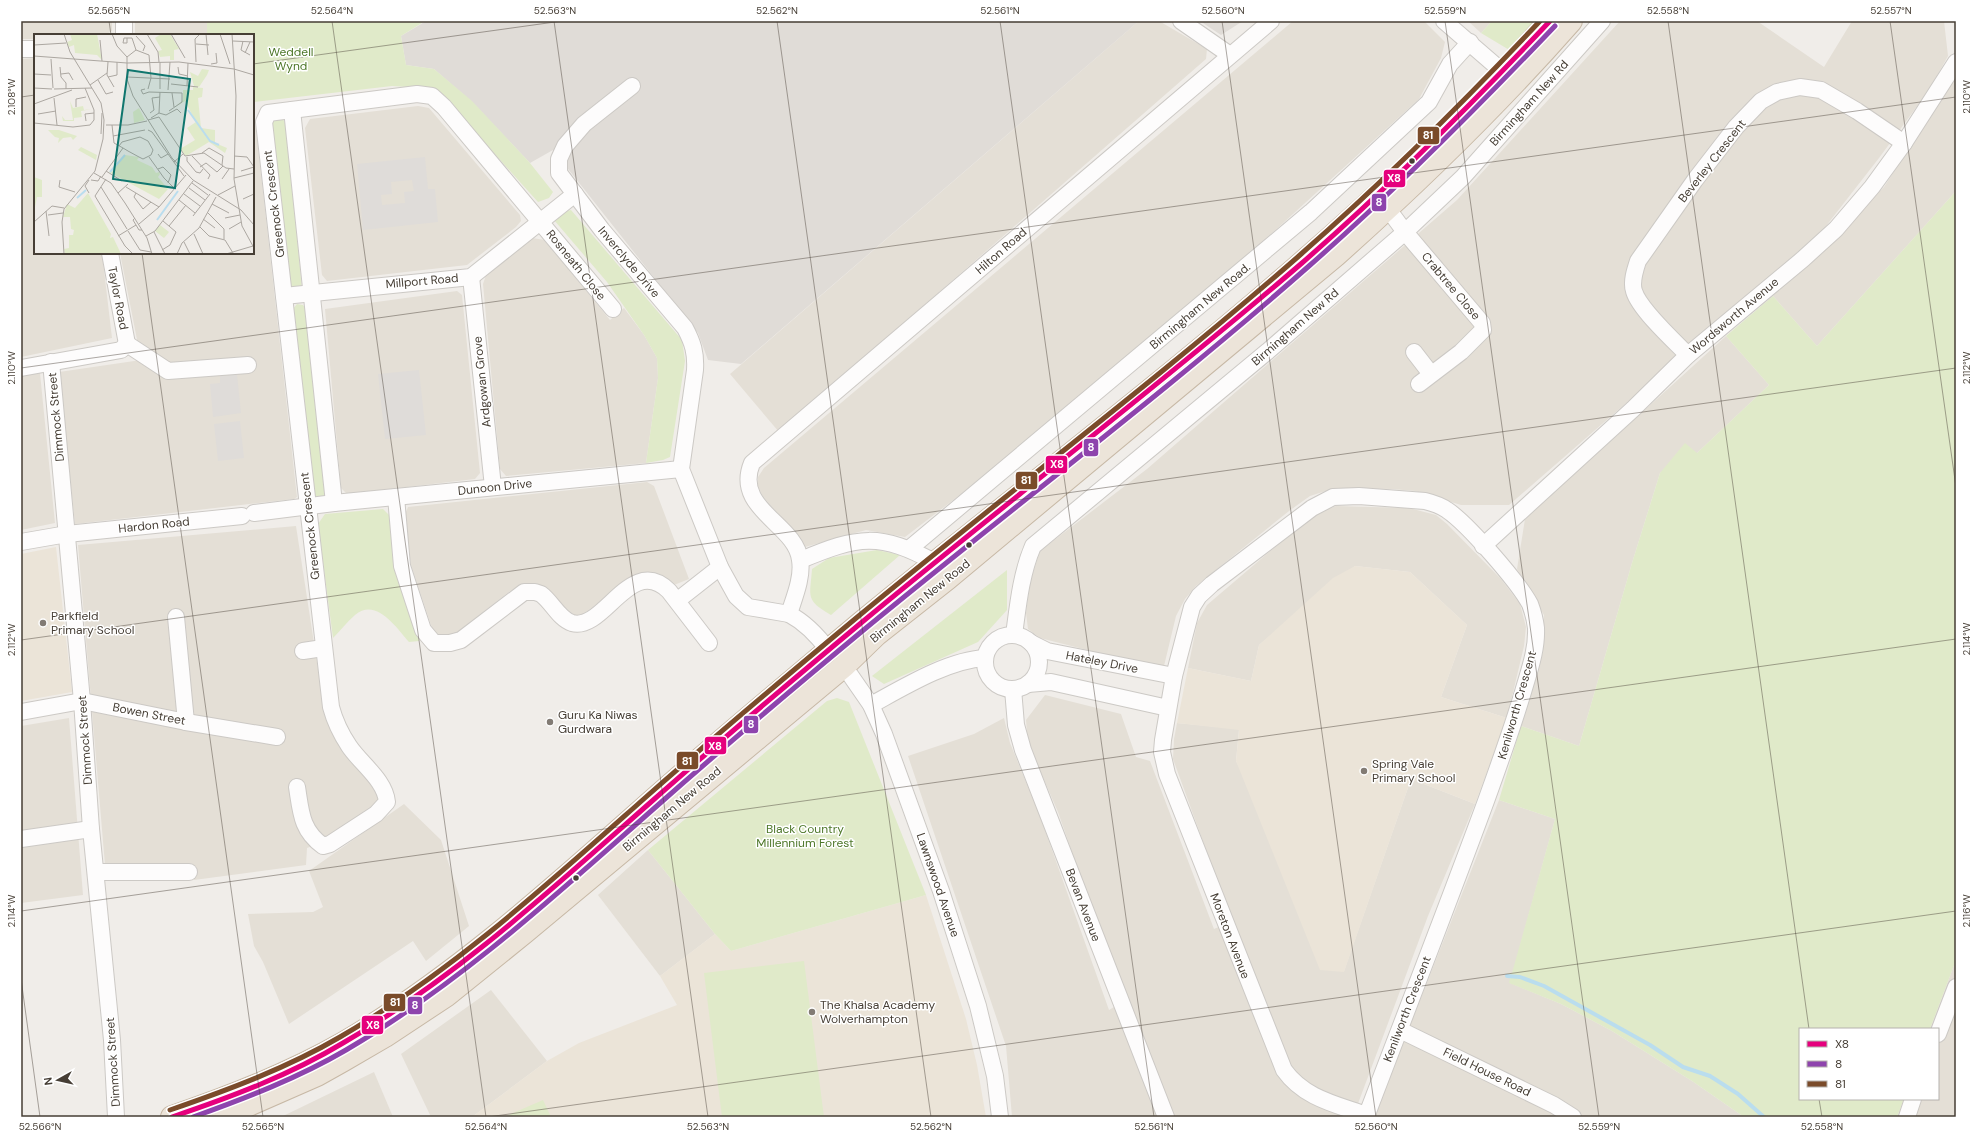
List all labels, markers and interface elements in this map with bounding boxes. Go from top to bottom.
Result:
text: 52.565°N [88,4,130,17]
text: 52.564°N [311,4,353,17]
text: 52.563°N [534,4,576,17]
text: 52.562°N [756,4,798,17]
text: 52.561°N [980,4,1020,17]
text: 52.560°N [1201,4,1245,17]
text: 52.559°N [1424,4,1466,17]
text: 52.558°N [1647,4,1689,17]
text: 52.557°N [1870,4,1912,17]
inset map [34,34,254,254]
park label: Weddell Wynd [268,44,314,74]
street label: Birmingham New Rd [1486,57,1572,149]
text: 2.108°W [5,78,18,115]
text: 2.110°W [1960,80,1973,114]
street label: Beverley Crescent [1675,116,1750,206]
line badge: 81 [1417,126,1440,145]
text: 81 [1423,128,1433,142]
street label: Greenock Crescent [259,149,289,259]
unlabelled marker [1407,156,1417,166]
line badge: X8 [1383,169,1406,188]
text: X8 [1387,171,1401,185]
line badge: 8 [1371,193,1387,212]
text: 8 [1376,195,1383,209]
street label: Inverclyde Drive [595,223,664,301]
street label: Hilton Road [972,224,1030,278]
street label: Rosneath Close [543,227,609,304]
street label: Crabtree Close [1418,249,1484,323]
street label: Birmingham New Road. [1146,259,1254,353]
street label: Taylor Road [104,265,132,331]
street label: Millport Road [385,270,459,292]
street label: Wordsworth Avenue [1686,274,1782,358]
street label: Birmingham New Rd [1248,285,1342,369]
street label: Ardgowan Grove [469,335,495,428]
text: 2.110°W [5,351,18,385]
text: 2.112°W [1960,351,1973,384]
street label: Dimmock Street [44,371,68,462]
line badge: 8 [1083,438,1099,457]
text: 8 [1088,440,1095,454]
line badge: X8 [1045,455,1068,474]
text: X8 [1050,457,1064,471]
street label: Greenock Crescent [296,471,324,581]
line badge: 81 [1015,471,1038,490]
text: 81 [1021,473,1031,487]
street label: Dunoon Drive [457,475,533,499]
street label: Hardon Road [118,513,190,537]
unlabelled marker [964,540,974,550]
street label: Birmingham New Road [867,556,973,646]
place label: Parkfield Primary School [51,608,134,638]
marker: Parkfield Primary School [38,618,48,628]
text: 2.114°W [1960,622,1973,655]
text: 2.112°W [5,623,18,656]
street label: Hateley Drive [1064,647,1140,677]
street label: Kenilworth Crescent [1494,649,1540,761]
street label: Dimmock Street [74,694,96,785]
street label: Bowen Street [111,699,187,729]
place label: Guru Ka Niwas Gurdwara [558,707,638,737]
line badge: 8 [743,715,759,734]
marker: Guru Ka Niwas Gurdwara [545,717,555,727]
text: 8 [748,717,755,731]
line badge: X8 [704,736,727,755]
text: X8 [708,739,722,753]
line badge: 81 [676,751,699,770]
text: 81 [682,754,692,768]
place label: Spring Vale Primary School [1372,756,1455,786]
street label: Birmingham New Road [619,763,725,855]
marker: Spring Vale Primary School [1359,766,1369,776]
park label: Black Country Millennium Forest [756,821,854,851]
street label: Lawnswood Avenue [913,831,963,939]
street label: Bevan Avenue [1062,866,1104,944]
unlabelled marker [571,873,581,883]
street label: Moreton Avenue [1206,891,1254,981]
text: 2.114°W [5,894,18,927]
text: 2.116°W [1960,894,1973,928]
street label: Kenilworth Crescent [1379,954,1435,1064]
line badge: 81 [383,993,406,1012]
text: 81 [390,995,400,1009]
line badge: 8 [407,996,423,1015]
place label: The Khalsa Academy Wolverhampton [820,997,935,1027]
text: 8 [412,998,419,1012]
marker: The Khalsa Academy Wolverhampton [807,1007,817,1017]
line badge: X8 [361,1015,384,1035]
street label: Dimmock Street [102,1016,124,1107]
text: X8 [366,1018,380,1032]
legend [1799,1028,1939,1100]
text: X8 [1835,1036,1849,1052]
street label: Field House Road [1441,1044,1533,1100]
text: 8 [1835,1056,1842,1072]
north arrow [38,1060,78,1100]
text: N [41,1076,56,1086]
text: 81 [1835,1076,1846,1092]
text: 52.566°N [19,1120,61,1133]
text: 52.565°N [242,1120,284,1133]
text: 52.564°N [465,1120,507,1133]
text: 52.563°N [687,1120,729,1133]
text: 52.562°N [910,1120,952,1133]
text: 52.561°N [1134,1120,1174,1133]
text: 52.560°N [1354,1120,1398,1133]
text: 52.559°N [1578,1120,1620,1133]
text: 52.558°N [1801,1120,1843,1133]

